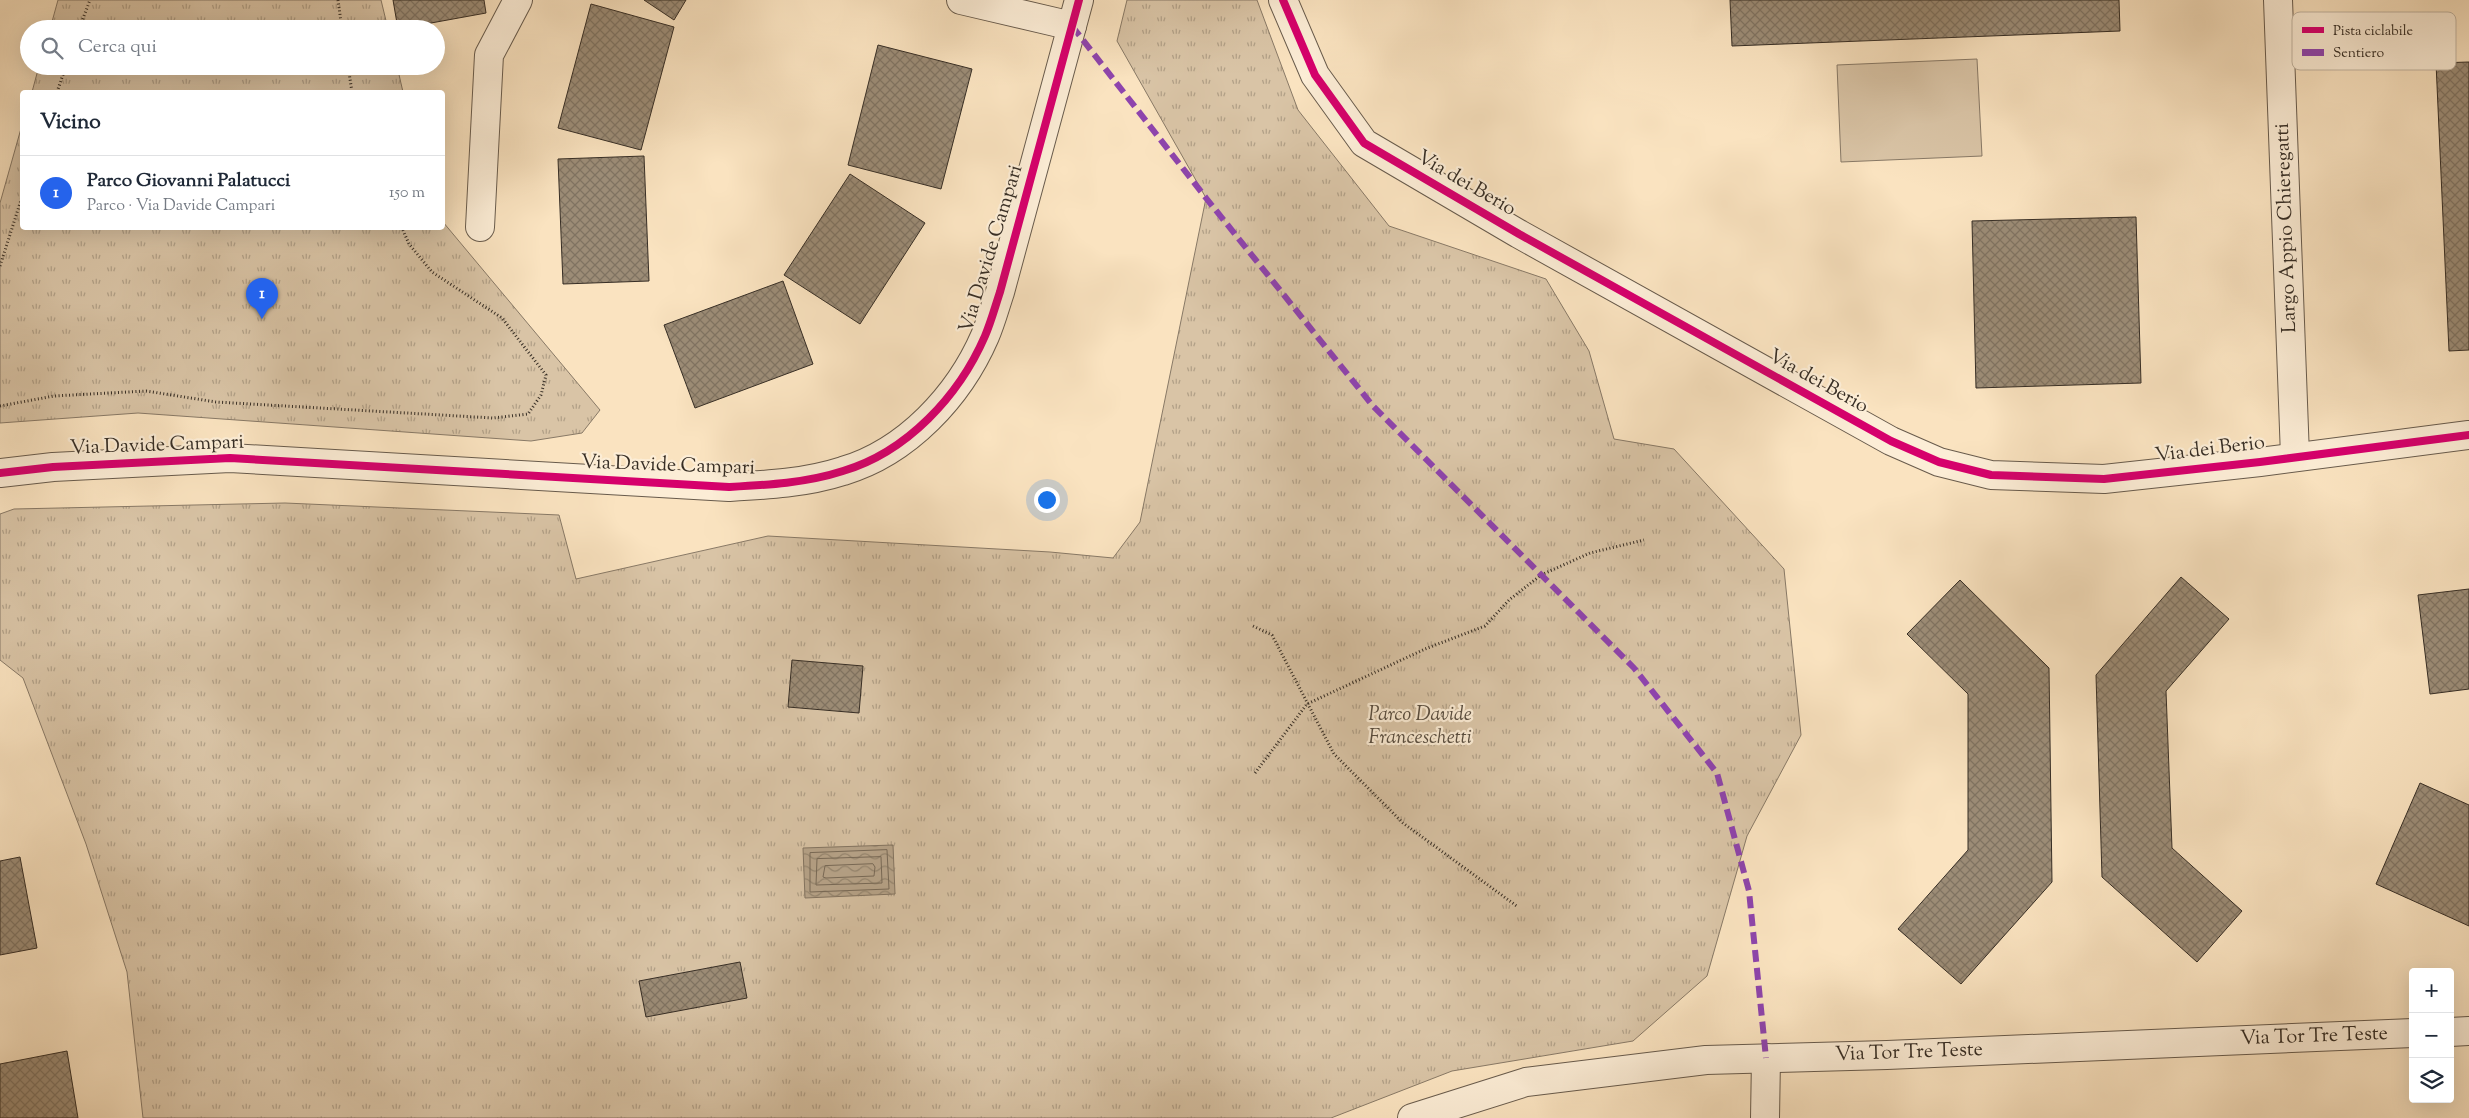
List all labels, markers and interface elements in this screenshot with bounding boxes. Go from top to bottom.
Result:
legend [2292,12,2456,70]
search box [20,20,445,75]
text: Pista ciclabile [2333,22,2413,42]
icon: search [38,34,66,62]
text: Cerca qui [78,34,157,61]
text: Sentiero [2333,44,2384,64]
text: Vicino [40,108,101,138]
street label: Largo Appio Chieregatti [2269,122,2305,333]
street label: Via dei Berio [1411,144,1521,224]
street label: Via Davide Campari [953,161,1031,337]
text: Parco Giovanni Palatucci [87,168,290,195]
text: 1 [53,182,59,205]
text: 150 m [389,182,425,205]
text: Parco · Via Davide Campari [87,195,275,218]
pin: 1 [246,278,278,319]
street label: Via dei Berio [1763,343,1873,421]
street label: Via Davide Campari [69,428,245,464]
street label: Via dei Berio [2153,429,2267,471]
street label: Via Davide Campari [580,448,756,484]
your location [1034,487,1060,513]
park label: Parco Davide Franceschetti [1368,701,1472,753]
map controls [2409,968,2454,1103]
button: + [2409,968,2454,1013]
button: − [2409,1013,2454,1058]
street label: Via Tor Tre Teste [2239,1020,2389,1054]
street label: Via Tor Tre Teste [1834,1036,1984,1070]
button: layers [2409,1058,2454,1103]

